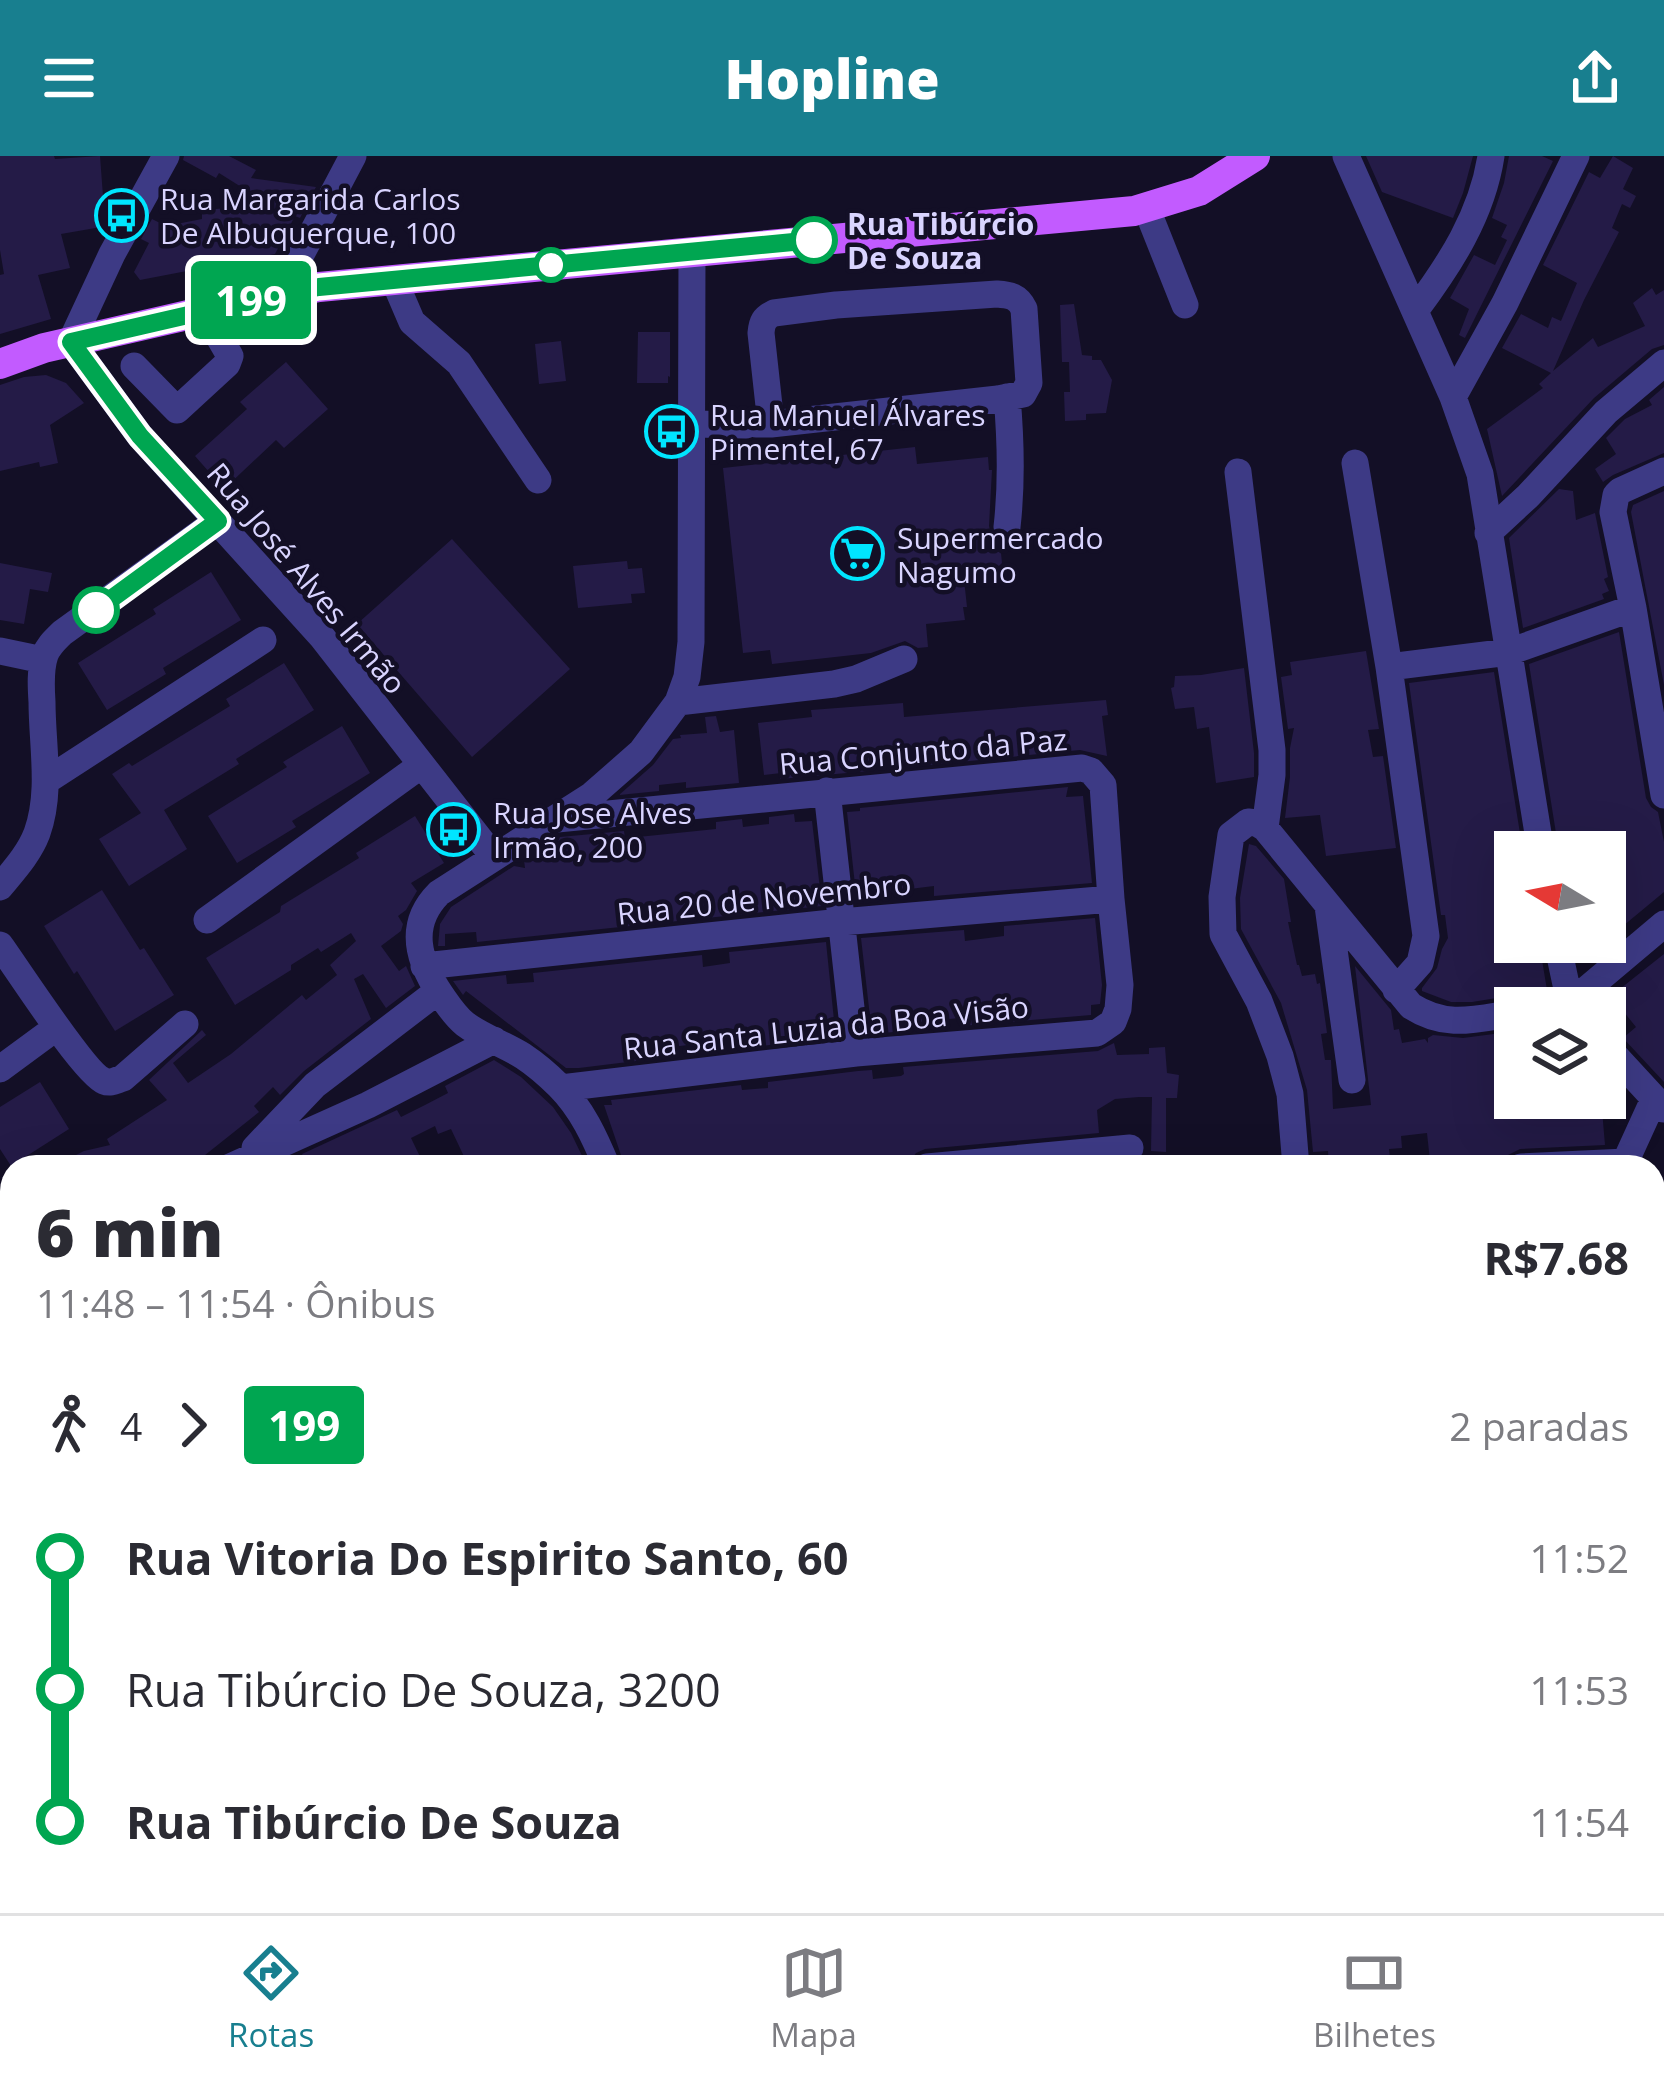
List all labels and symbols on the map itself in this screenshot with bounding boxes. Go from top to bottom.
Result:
place label: Rua Margarida Carlos De Albuquerque, 100 [160,178,461,253]
bus stop icon: Rua Margarida Carlos De Albuquerque, 100 [93,187,149,243]
place label: Rua Tibúrcio De Souza [847,203,1034,278]
marker: Rua Tibúrcio De Souza [792,218,836,262]
unlabelled marker [535,249,567,281]
line badge: 199 [182,261,320,339]
place label: Rua Manuel Álvares Pimentel, 67 [710,394,986,469]
bus stop icon: Rua Manuel Álvares Pimentel, 67 [643,403,699,459]
street label: Rua José Alves Irmão [198,454,416,702]
place label: Supermercado Nagumo [897,517,1104,592]
supermarket icon: Supermercado Nagumo [830,526,886,582]
unlabelled marker [74,588,118,632]
street label: Rua Conjunto da Paz [777,718,1069,784]
place label: Rua Jose Alves Irmão, 200 [493,792,692,867]
bus stop icon: Rua Jose Alves Irmão, 200 [426,801,482,857]
north arrow [1494,831,1626,963]
street label: Rua 20 de Novembro [615,862,913,934]
street label: Rua Santa Luzia da Boa Visão [621,985,1031,1069]

